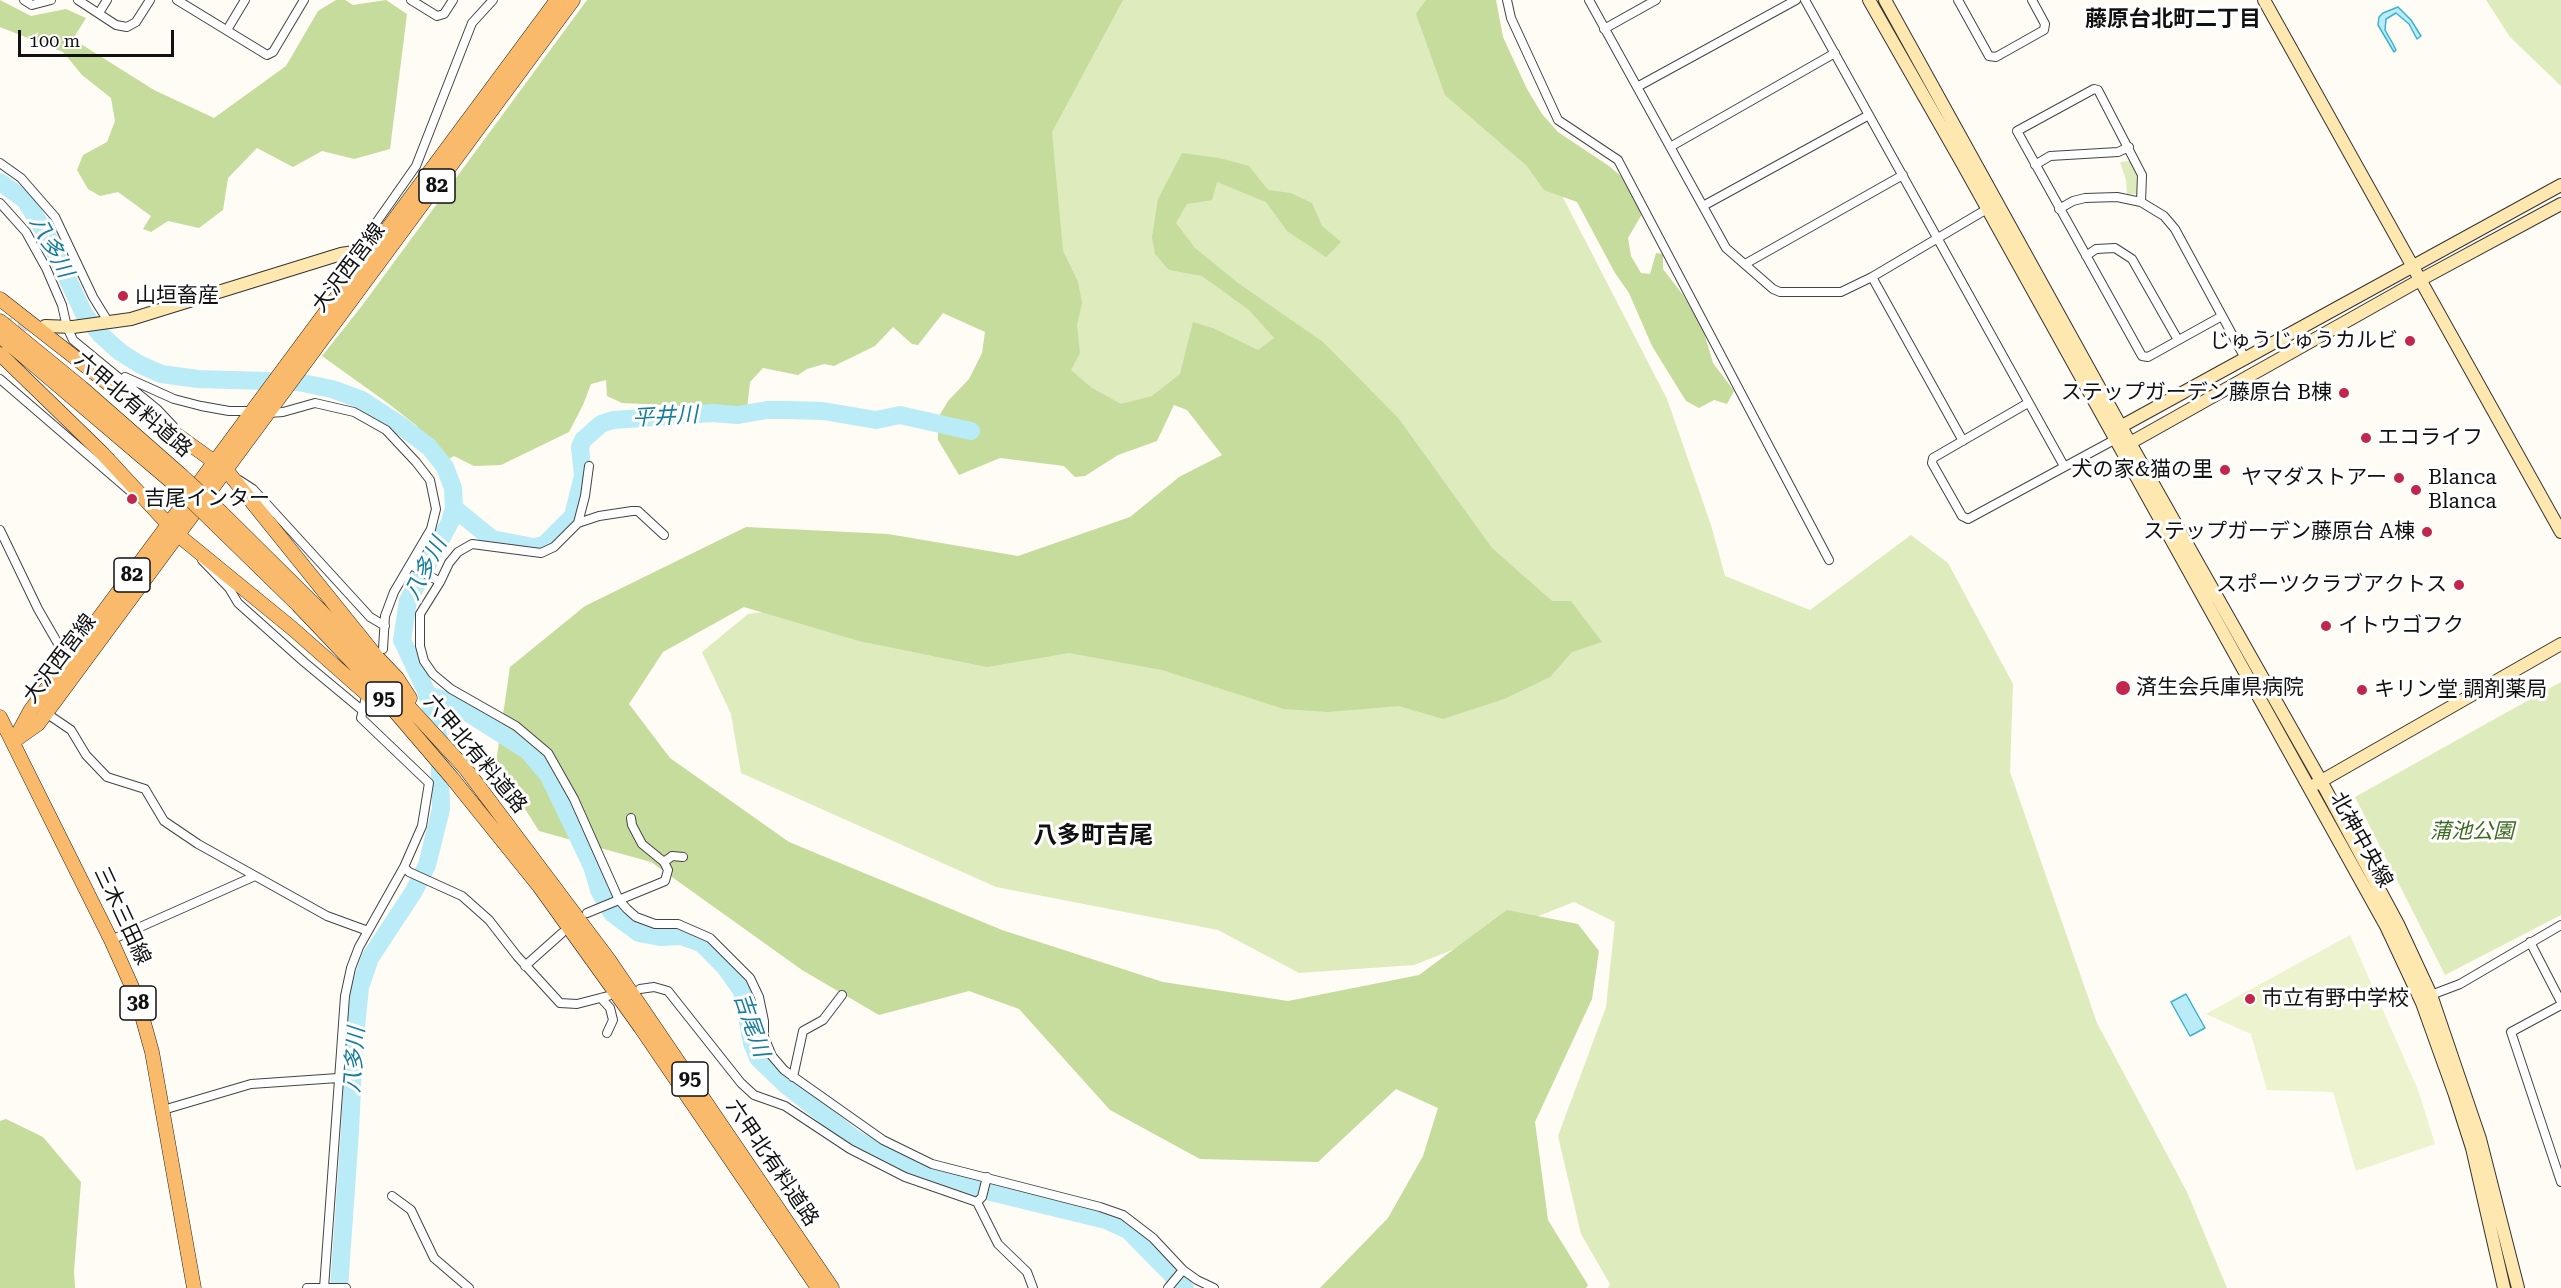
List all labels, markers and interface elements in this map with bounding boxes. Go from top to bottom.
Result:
district label: 藤原台北町二丁目 [2085,7,2261,33]
scale bar [21,18,177,56]
text: 100 m [29,30,80,51]
road number: 82 [419,169,455,203]
water label: 八多川 [24,212,78,282]
street label: 大沢西宮線 [307,218,391,318]
place label: 山垣畜産 [135,283,219,309]
marker: 山垣畜産 [116,289,130,303]
place label: じゅうじゅうカルビ [2209,328,2398,354]
marker: じゅうじゅうカルビ [2403,334,2417,348]
street label: 六甲北有料道路 [69,347,197,463]
place label: ステップガーデン藤原台 B棟 [2061,380,2332,406]
marker: ステップガーデン藤原台 B棟 [2337,386,2351,400]
water label: 平井川 [631,402,699,432]
place label: エコライフ [2378,425,2483,451]
marker: エコライフ [2359,431,2373,445]
place label: 犬の家&猫の里 [2071,457,2213,483]
marker: 犬の家&猫の里 [2218,463,2232,477]
place label: ヤマダストアー [2241,465,2387,491]
place label: Blanca Blanca [2428,465,2497,515]
marker: ヤマダストアー [2392,471,2406,485]
marker: Blanca Blanca [2409,483,2423,497]
place label: 吉尾インター [144,486,270,512]
marker: 吉尾インター [125,492,139,506]
place label: ステップガーデン藤原台 A棟 [2143,519,2415,545]
marker: ステップガーデン藤原台 A棟 [2420,525,2434,539]
water label: 八多川 [399,534,453,604]
road number: 82 [114,558,150,592]
place label: スポーツクラブアクトス [2216,572,2447,598]
marker: スポーツクラブアクトス [2452,578,2466,592]
street label: 大沢西宮線 [18,609,102,709]
place label: イトウゴフク [2338,613,2464,639]
marker: イトウゴフク [2319,619,2333,633]
place label: 済生会兵庫県病院 [2136,675,2304,701]
place label: キリン堂 調剤薬局 [2374,677,2547,703]
marker: 済生会兵庫県病院 [2114,679,2132,697]
road number: 95 [366,682,402,716]
marker: キリン堂 調剤薬局 [2355,683,2369,697]
street label: 六甲北有料道路 [418,690,532,818]
street label: 北神中央線 [2325,788,2397,892]
park label: 蒲池公園 [2430,819,2514,845]
district label: 八多町吉尾 [1033,822,1153,850]
street label: 三木三田線 [88,863,156,969]
road number: 38 [120,986,156,1020]
place label: 市立有野中学校 [2262,986,2409,1012]
water label: 吉尾川 [728,990,774,1060]
marker: 市立有野中学校 [2243,992,2257,1006]
water label: 八多川 [340,1026,370,1094]
road number: 95 [672,1062,708,1096]
street label: 六甲北有料道路 [720,1095,824,1231]

